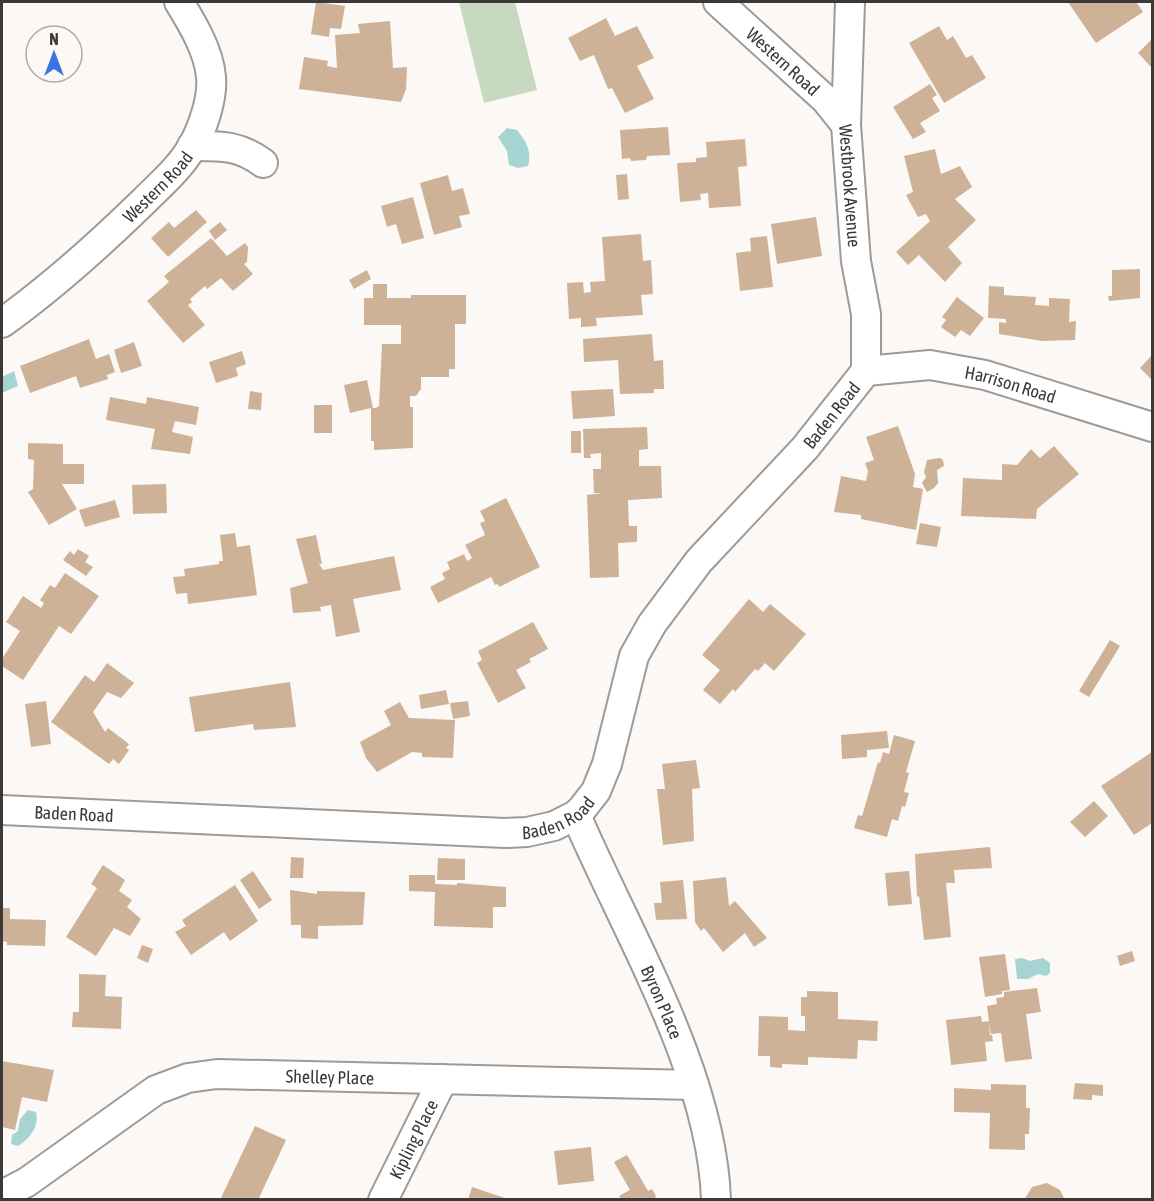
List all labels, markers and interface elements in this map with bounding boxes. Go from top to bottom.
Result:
street label: Western Road [742,23,824,100]
north arrow [24,24,84,84]
text: N [49,30,59,48]
street label: Westbrook Avenue [835,124,865,248]
street label: Western Road [118,147,197,227]
street label: Harrison Road [963,361,1059,407]
street label: Baden Road [798,377,864,453]
street label: Baden Road [521,792,598,843]
street label: Baden Road [34,801,114,826]
street label: Byron Place [637,962,687,1042]
street label: Shelley Place [285,1065,374,1088]
street label: Kipling Place [385,1096,442,1182]

